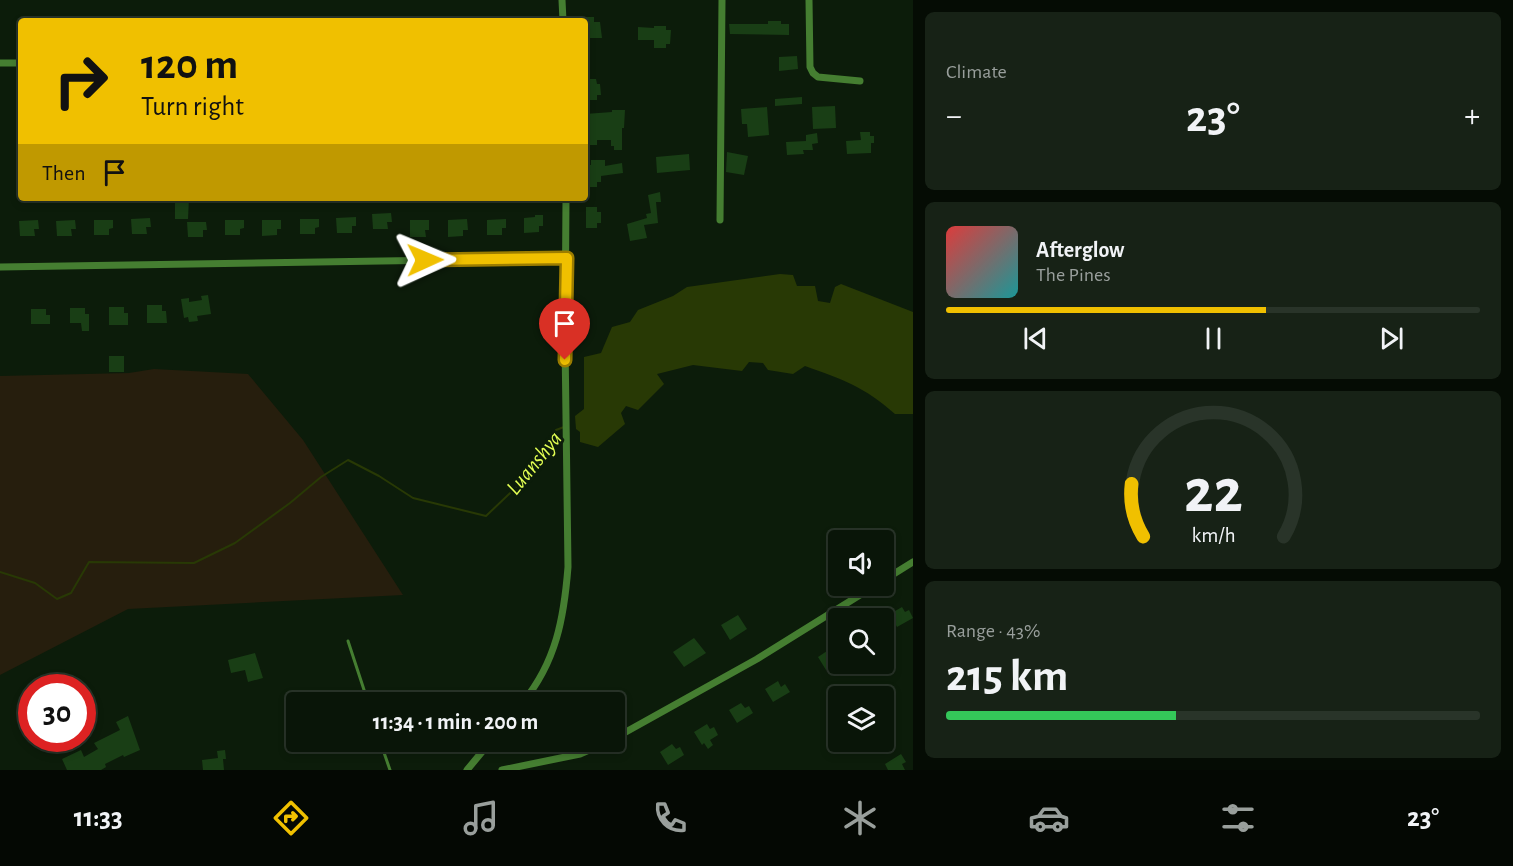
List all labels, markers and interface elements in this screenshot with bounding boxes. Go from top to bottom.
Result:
icon: right [42,42,120,120]
text: 120 m [141,44,238,86]
text: Climate [946,62,1007,82]
text: Turn right [141,93,244,120]
text: 23° [1186,95,1240,140]
text: − [946,100,962,133]
text: + [1464,100,1480,133]
icon: arrive [98,156,131,189]
text: Then [42,162,86,184]
position arrow [393,228,457,292]
text: Afterglow [1036,239,1124,261]
text: The Pines [1036,265,1111,285]
pin [539,298,590,360]
icon: arrive [548,307,581,340]
icon: previous [1019,322,1052,355]
icon: pause [1197,322,1230,355]
icon: next [1375,322,1408,355]
water label: Luanshya [502,427,566,499]
text: 22 [1184,461,1242,523]
text: km/h [1191,525,1235,546]
map controls [828,530,894,752]
button: sound [828,530,894,596]
button: search [828,608,894,674]
text: Range · 43% [946,621,1041,641]
text: 215 km [946,654,1068,699]
speed limit sign: 30 [18,674,96,752]
button: layers [828,686,894,752]
text: 11:34 · 1 min · 200 m [373,711,538,733]
icon: directions [270,797,312,839]
icon: music [460,797,502,839]
icon: phone [649,797,691,839]
icon: climate [839,797,881,839]
icon: car [1028,797,1070,839]
icon: filters [1217,797,1259,839]
text: 11:33 [74,804,123,831]
text: 23° [1407,804,1439,831]

